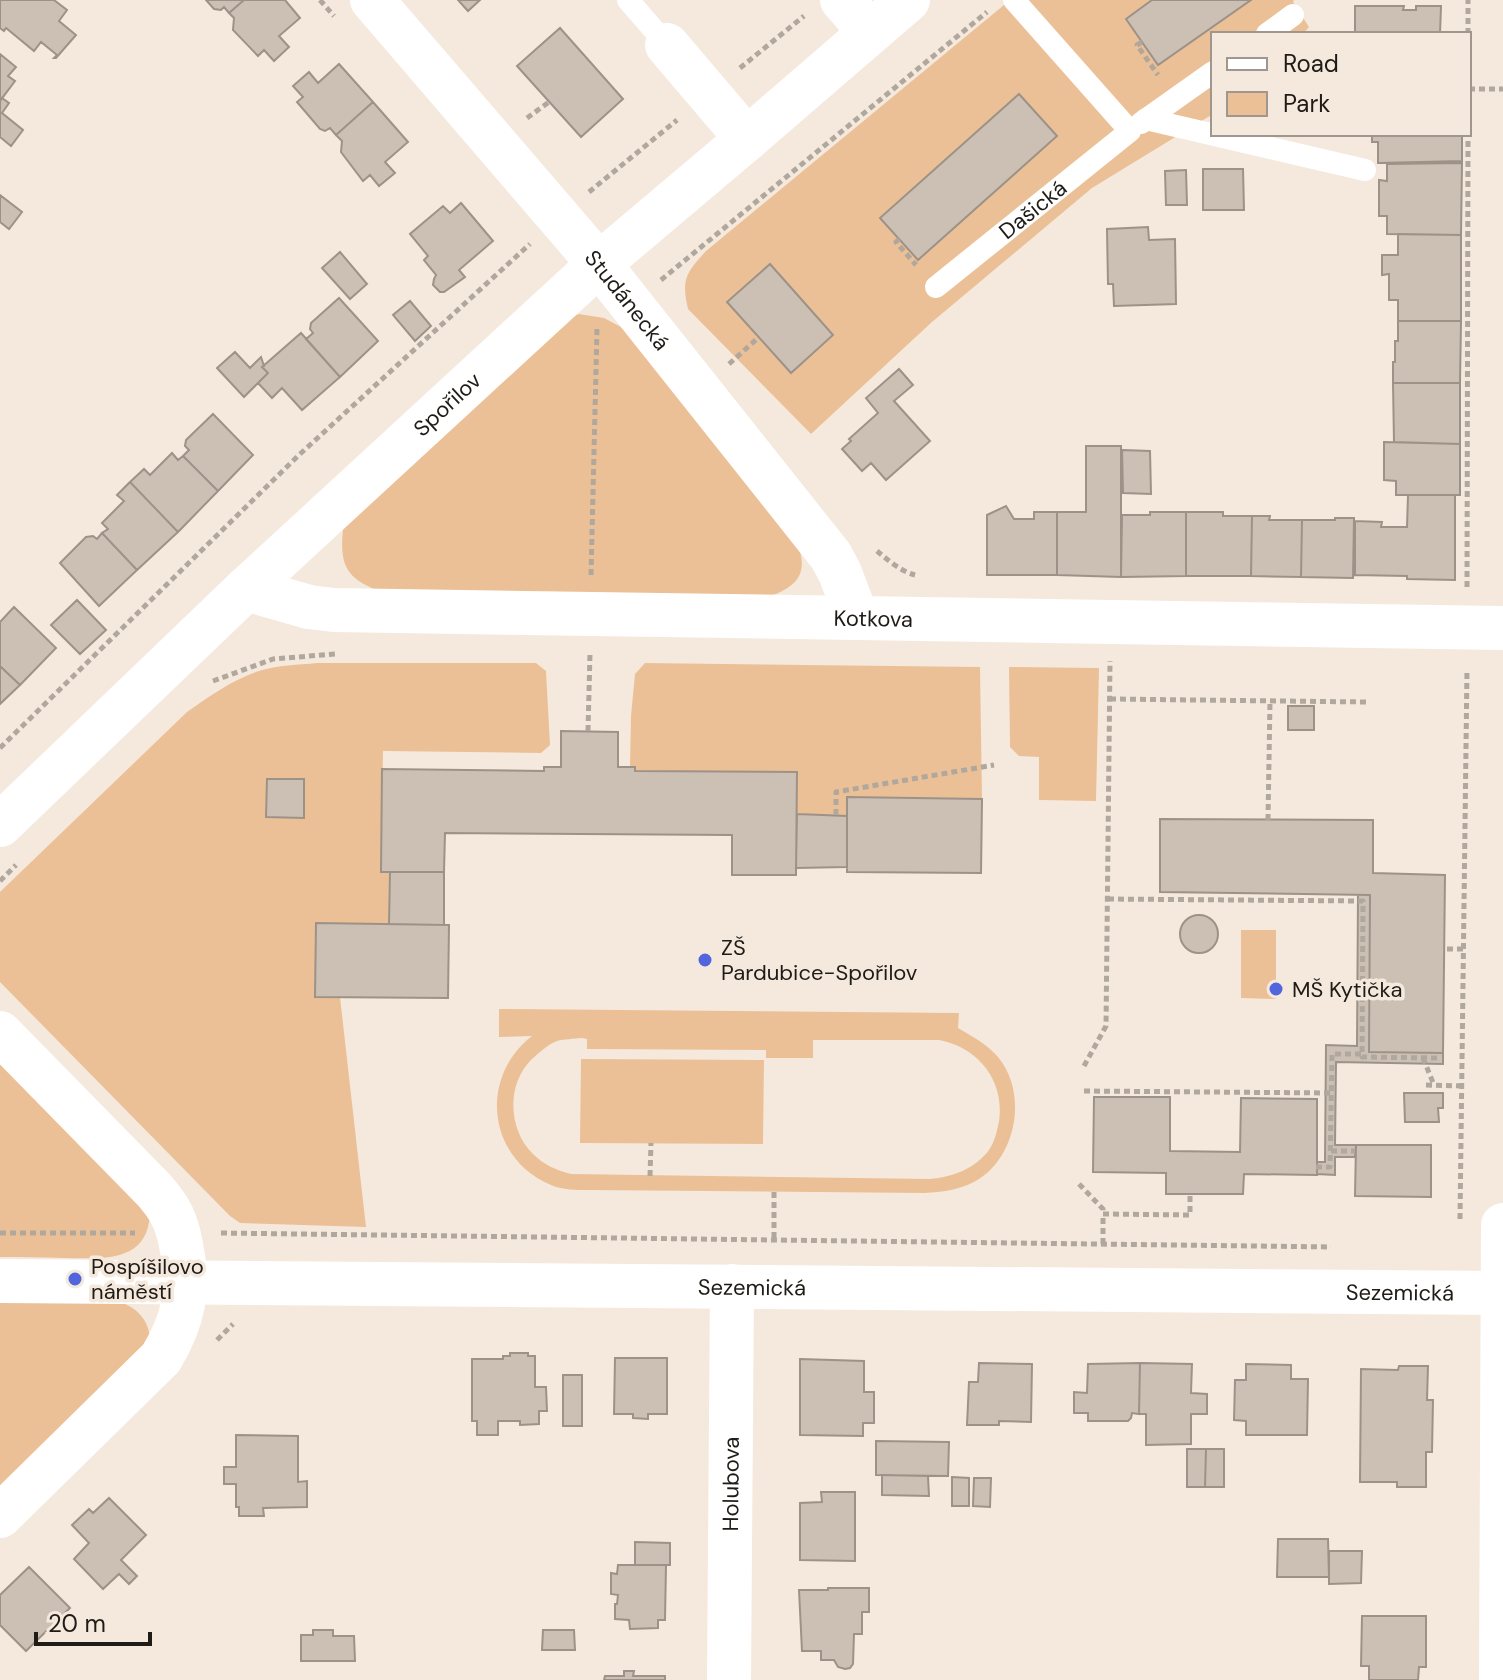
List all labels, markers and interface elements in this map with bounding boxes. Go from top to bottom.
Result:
legend [1211,32,1471,136]
text: Road [1283,48,1339,79]
text: Park [1283,88,1330,119]
street label: Dašická [993,173,1073,245]
street label: Studánecká [579,244,676,356]
street label: Spořilov [407,365,487,442]
street label: Kotkova [833,603,913,633]
place label: ZŠ Pardubice-Spořilov [721,933,918,987]
marker: ZŠ Pardubice-Spořilov [696,951,714,969]
place label: MŠ Kytička [1292,975,1403,1004]
marker: MŠ Kytička [1267,980,1285,998]
place label: Pospíšilovo náměstí [91,1252,204,1306]
marker: Pospíšilovo náměstí [66,1270,84,1288]
street label: Sezemická [698,1272,806,1302]
street label: Sezemická [1346,1277,1454,1307]
street label: Holubova [716,1436,745,1532]
scale bar [36,1596,150,1646]
text: 20 m [48,1608,106,1639]

